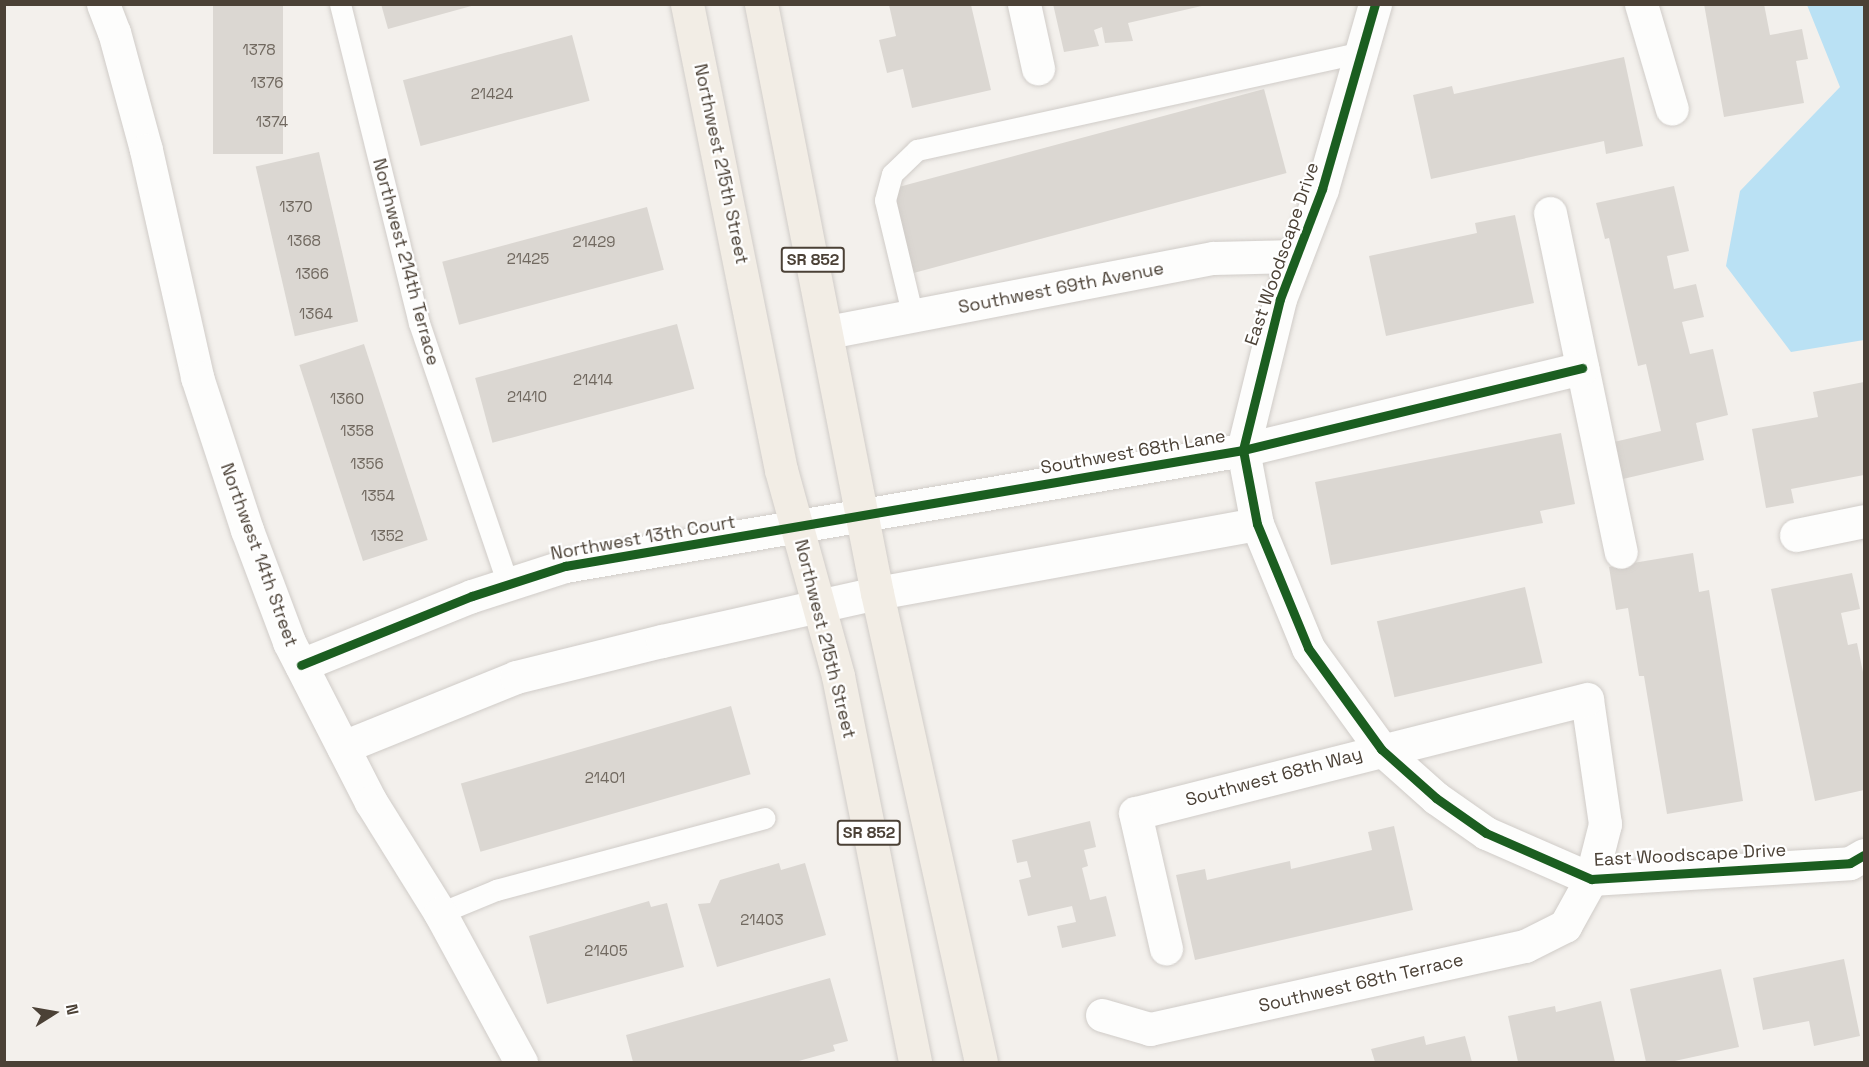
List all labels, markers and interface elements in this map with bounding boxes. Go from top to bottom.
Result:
house number: 1378 [242,41,276,59]
street label: Northwest 215th Street [689,62,753,266]
house number: 1376 [251,74,283,92]
house number: 21424 [471,85,513,103]
house number: 1374 [256,113,288,131]
street label: Northwest 214th Terrace [368,156,444,368]
street label: East Woodscape Drive [1240,159,1324,349]
house number: 1370 [279,198,313,216]
house number: 1368 [287,232,321,250]
house number: 21429 [573,233,615,251]
road number: SR 852 [780,247,846,273]
house number: 21425 [507,250,549,268]
street label: Southwest 69th Avenue [956,257,1166,319]
house number: 1366 [295,265,329,283]
house number: 1364 [299,305,333,323]
house number: 21414 [573,371,613,389]
house number: 21410 [507,388,547,406]
house number: 1360 [330,390,364,408]
house number: 1358 [340,422,374,440]
street label: Southwest 68th Lane [1039,425,1227,479]
house number: 1356 [350,455,384,473]
street label: Northwest 14th Street [216,460,302,650]
house number: 1354 [361,487,395,505]
street label: Northwest 13th Court [549,511,737,565]
house number: 1352 [370,527,404,545]
street label: Northwest 215th Street [790,537,860,741]
street label: Southwest 68th Way [1183,743,1365,811]
house number: 21401 [585,769,625,787]
road number: SR 852 [836,820,902,846]
street label: East Woodscape Drive [1593,839,1787,871]
house number: 21403 [740,911,784,929]
house number: 21405 [584,942,628,960]
street label: Southwest 68th Terrace [1256,949,1466,1017]
north arrow [24,983,84,1043]
text: N [61,1002,83,1017]

